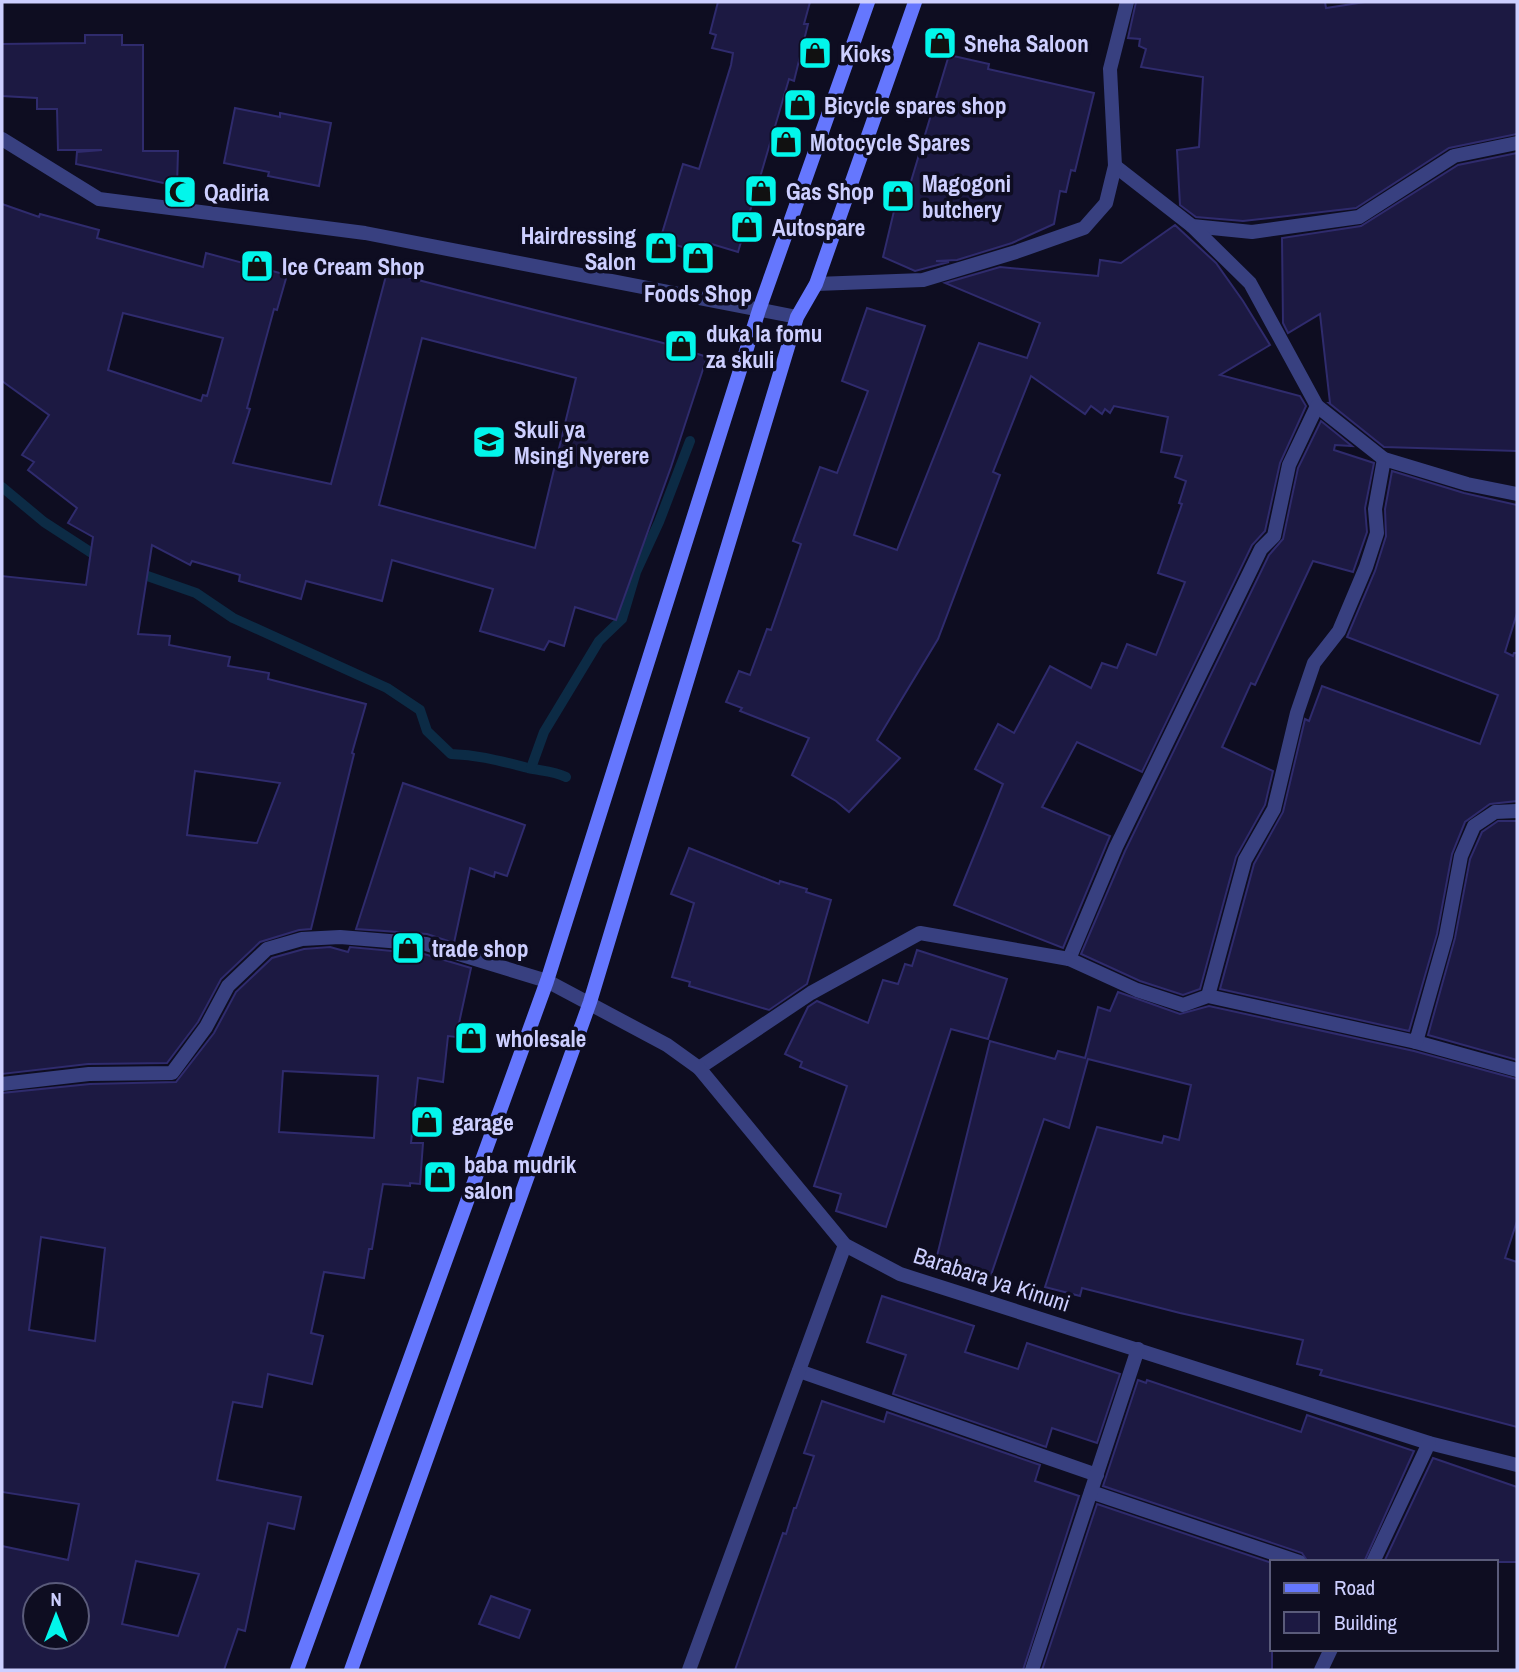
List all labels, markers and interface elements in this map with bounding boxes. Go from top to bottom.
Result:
shop icon: Sneha Saloon [921,24,959,62]
place label: Sneha Saloon [964,28,1089,59]
shop icon: Kioks [796,34,834,72]
place label: Kioks [840,38,891,69]
shop icon: Bicycle spares shop [781,86,819,124]
place label: Bicycle spares shop [824,90,1006,121]
shop icon: Motocycle Spares [767,123,805,161]
place label: Motocycle Spares [810,127,970,158]
place label: Magogoni butchery [922,168,1011,225]
shop icon: Gas Shop [742,172,780,210]
mosque icon: Qadiria [161,173,199,211]
place label: Gas Shop [786,176,874,207]
place label: Qadiria [204,177,270,208]
shop icon: Magogoni butchery [879,177,917,215]
shop icon: Autospare [728,208,766,246]
place label: Autospare [772,212,865,243]
place label: Hairdressing Salon [521,220,636,277]
shop icon: Hairdressing Salon [642,229,680,267]
shop icon: Foods Shop [679,239,717,277]
shop icon: Ice Cream Shop [238,247,276,285]
place label: Ice Cream Shop [282,251,425,282]
place label: Foods Shop [644,278,752,309]
place label: duka la fomu za skuli [706,318,822,375]
shop icon: duka la fomu za skuli [662,327,700,365]
place label: Skuli ya Msingi Nyerere [514,414,649,471]
school or university icon: Skuli ya Msingi Nyerere [470,423,508,461]
shop icon: trade shop [389,929,427,967]
place label: trade shop [432,933,528,964]
shop icon: wholesale [452,1019,490,1057]
place label: wholesale [496,1023,586,1054]
shop icon: garage [408,1103,446,1141]
place label: garage [452,1107,514,1138]
place label: baba mudrik salon [464,1149,577,1206]
shop icon: baba mudrik salon [421,1158,459,1196]
street label: Barabara ya Kinuni [910,1239,1074,1319]
legend [1270,1560,1498,1651]
text: Road [1334,1573,1375,1602]
north arrow [21,1581,91,1651]
text: N [50,1586,62,1612]
text: Building [1334,1608,1398,1637]

